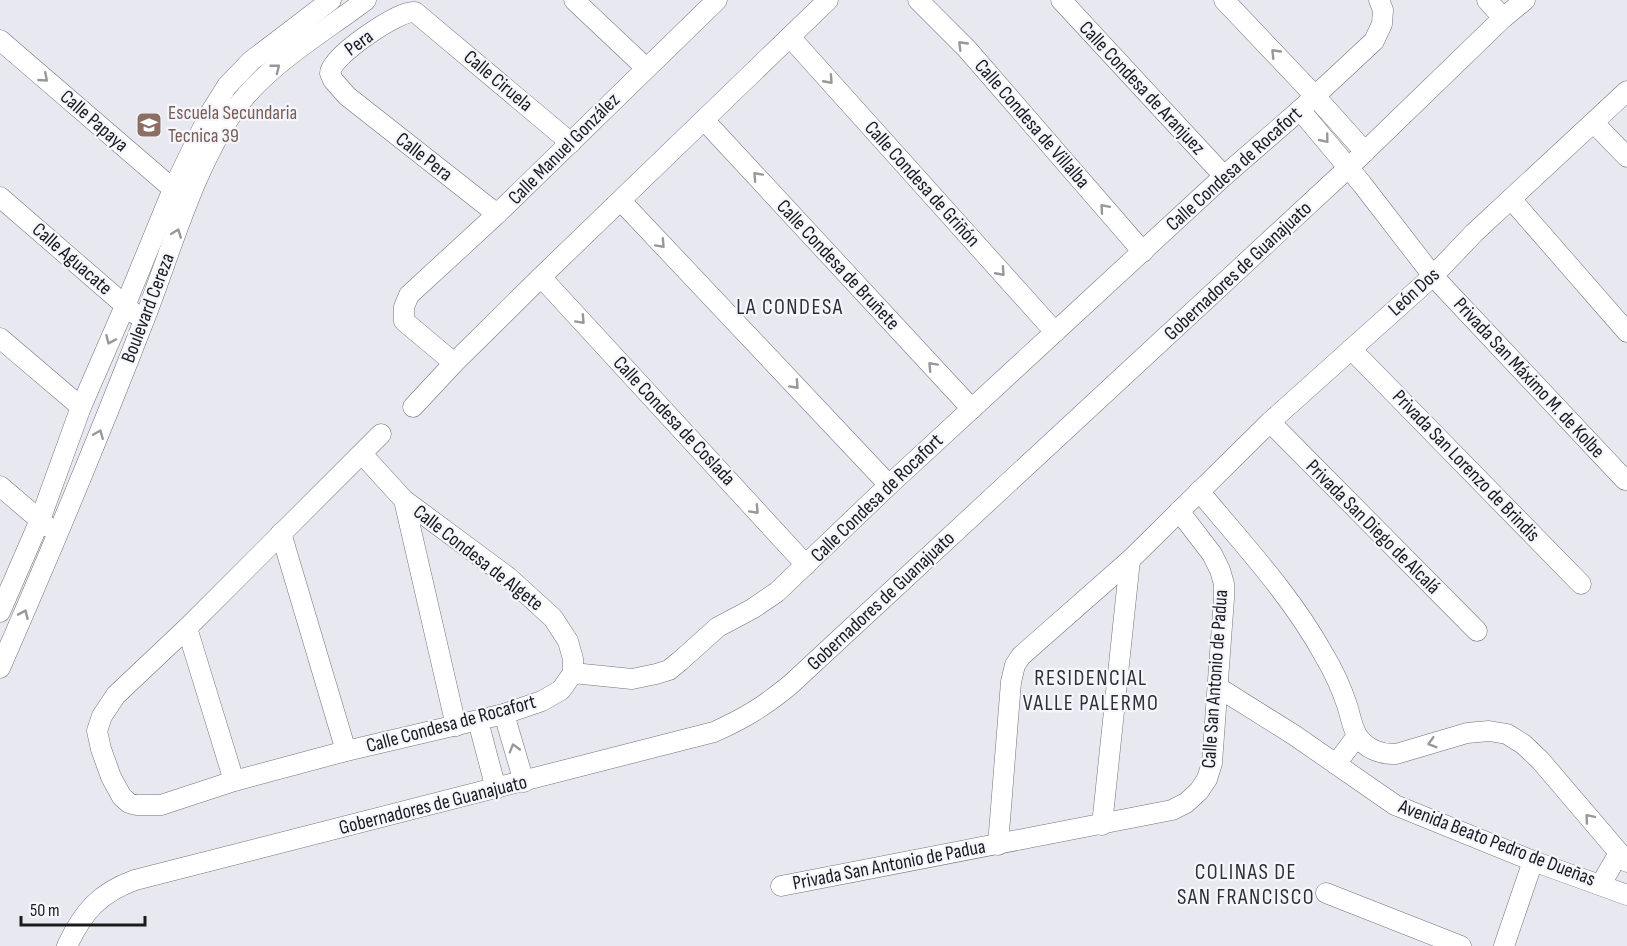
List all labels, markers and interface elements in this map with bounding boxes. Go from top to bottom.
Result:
street label: Calle Condesa de Aranjuez [1074,16,1210,160]
street label: Pera [340,25,378,61]
one-way arrow [959,41,970,52]
street label: Calle Ciruela [459,45,537,117]
one-way arrow [1271,50,1282,60]
street label: Calle Condesa de Villalba [969,54,1095,194]
one-way arrow [269,65,280,76]
one-way arrow [37,71,48,82]
one-way arrow [822,74,833,84]
street label: Calle Papaya [55,85,133,157]
street label: Calle Manuel González [503,88,625,210]
place label: Escuela Secundaria Tecnica 39 [168,101,297,148]
street label: Calle Condesa de Rocafort [1161,102,1307,236]
school or university icon: Escuela Secundaria Tecnica 39 [134,110,164,140]
street label: Calle Condesa de Griñón [859,116,985,252]
street label: Calle Pera [391,127,457,187]
one-way arrow [1317,132,1328,143]
one-way arrow [753,173,764,184]
street label: Calle Condesa de Bruñete [771,195,905,335]
street label: Gobernadores de Guanajuato [1159,196,1317,346]
one-way arrow [1101,204,1112,215]
street label: Calle Aguacate [27,218,117,300]
one-way arrow [170,228,182,239]
one-way arrow [654,236,665,247]
street label: Boulevard Cereza [116,250,180,366]
street label: León Dos [1383,263,1445,321]
one-way arrow [994,266,1005,276]
street label: Privada San Máximo M. de Kolbe [1448,293,1610,463]
district label: LA CONDESA [736,294,844,321]
one-way arrow [574,313,585,323]
one-way arrow [106,334,118,345]
street label: Calle Condesa de Coslada [608,351,740,491]
one-way arrow [928,362,939,372]
one-way arrow [788,379,799,389]
street label: Privada San Lorenzo de Brindis [1387,385,1545,547]
one-way arrow [92,429,104,440]
street label: Calle Condesa de Rocafort [806,429,948,567]
street label: Privada San Diego de Alcalá [1301,455,1445,599]
street label: Calle Condesa de Algete [408,500,548,616]
one-way arrow [748,503,759,514]
street label: Gobernadores de Guanajuato [802,526,960,676]
street label: Calle San Antonio de Padua [1197,589,1233,769]
one-way arrow [16,609,28,620]
district label: RESIDENCIAL VALLE PALERMO [1023,665,1159,717]
street label: Calle Condesa de Rocafort [364,690,538,758]
one-way arrow [1427,736,1438,748]
one-way arrow [509,743,521,754]
street label: Gobernadores de Guanajuato [337,770,529,840]
street label: Avenida Beato Pedro de Dueñas [1394,794,1599,892]
one-way arrow [1585,814,1596,825]
street label: Privada San Antonio de Padua [791,835,987,895]
district label: COLINAS DE SAN FRANCISCO [1177,859,1315,911]
scale bar [21,889,146,927]
text: 50 m [30,900,60,921]

